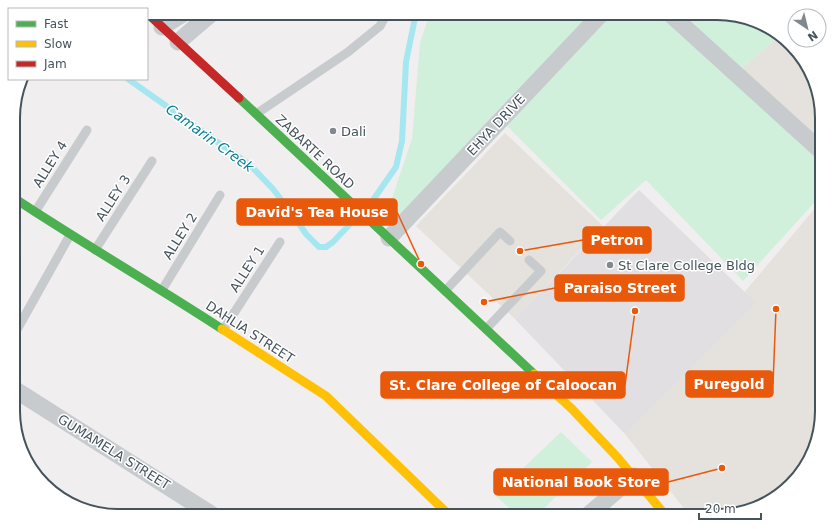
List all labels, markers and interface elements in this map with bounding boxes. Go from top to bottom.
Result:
legend [8,8,148,80]
north arrow [787,8,827,48]
text: Fast [44,17,68,31]
text: N [805,28,820,44]
text: Slow [44,37,72,51]
text: Jam [43,57,67,71]
street label: EHYA DRIVE [464,91,528,159]
water label: Camarin Creek [163,101,258,176]
street label: ZABARTE ROAD [273,112,357,192]
place label: Dali [341,124,366,139]
marker: Dali [328,126,338,136]
street label: ALLEY 4 [30,138,70,190]
street label: ALLEY 3 [93,172,133,224]
callout: David's Tea House [237,199,397,225]
text: David's Tea House [245,204,389,220]
street label: ALLEY 2 [160,210,200,262]
callout: Petron [583,227,651,253]
text: Petron [591,232,643,248]
street label: ALLEY 1 [227,243,267,295]
place label: St Clare College Bldg [618,258,755,273]
marker: St Clare College Bldg [605,260,615,270]
callout: Paraiso Street [555,275,684,301]
text: Paraiso Street [564,280,677,296]
street label: DAHLIA STREET [203,298,297,366]
callout: Puregold [686,371,773,397]
callout: St. Clare College of Caloocan [381,372,625,398]
text: Puregold [693,376,765,392]
text: St. Clare College of Caloocan [389,377,617,393]
street label: GUMAMELA STREET [55,411,173,493]
callout: National Book Store [494,469,668,495]
text: National Book Store [502,474,660,490]
scale bar [699,495,761,521]
text: 20 m [705,502,736,516]

